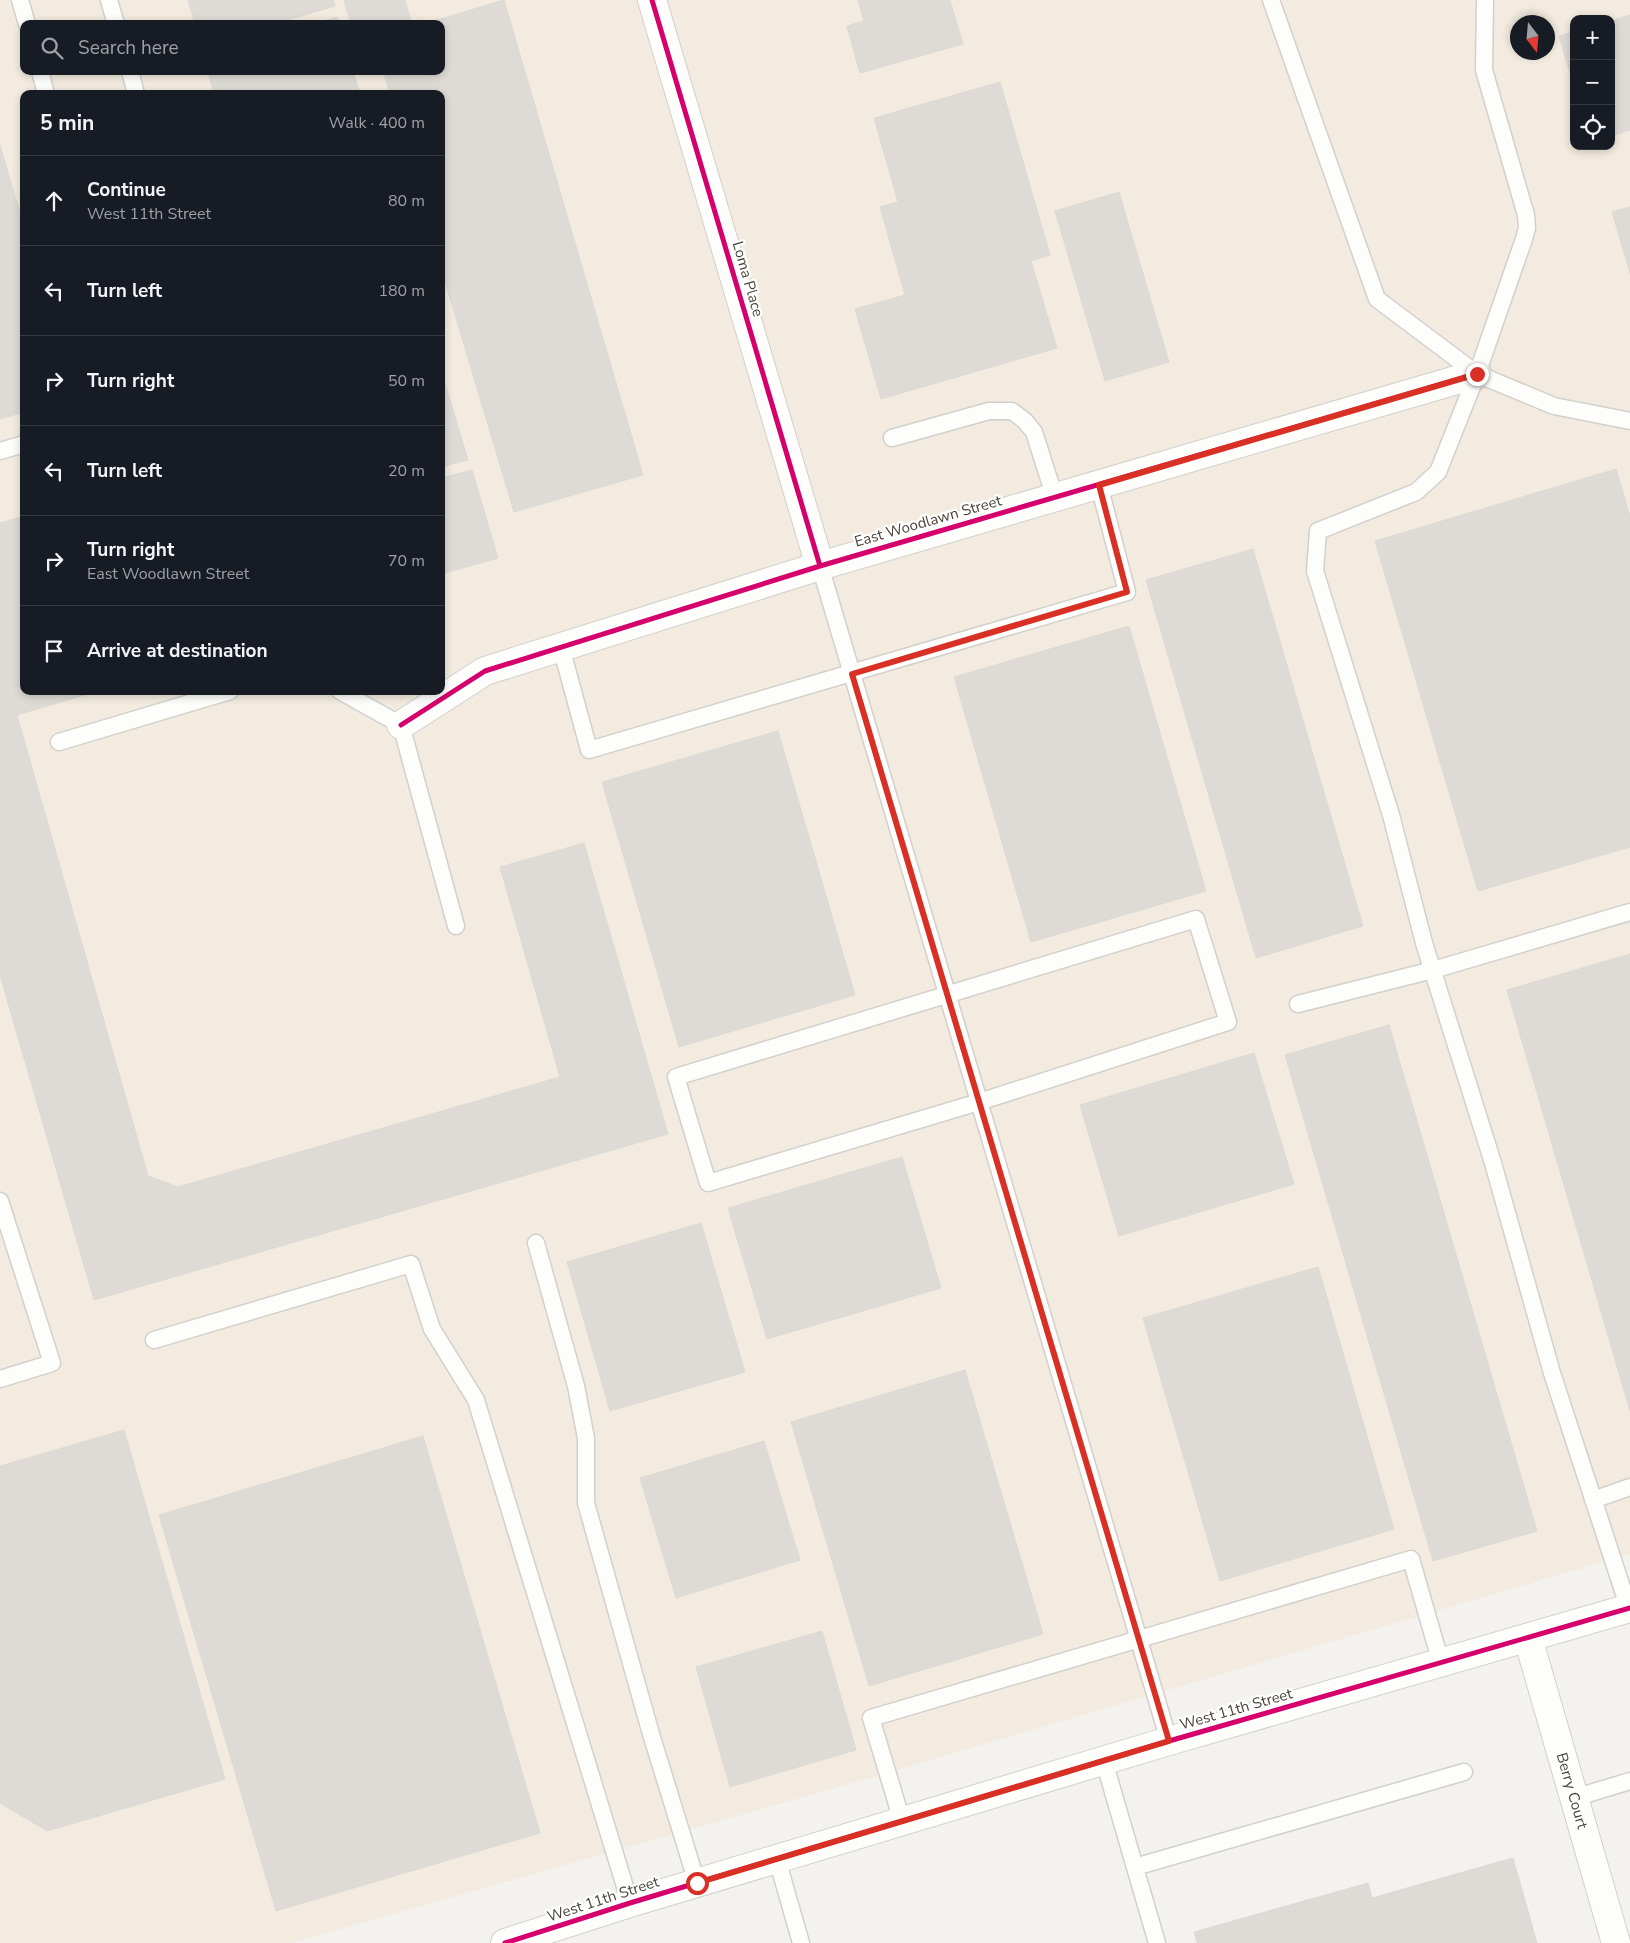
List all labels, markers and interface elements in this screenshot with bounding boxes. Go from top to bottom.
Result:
north arrow [1510,15,1555,60]
map controls [1570,15,1615,150]
button: + [1570,15,1615,60]
search box [20,20,445,75]
icon: search [38,34,66,62]
text: Search here [78,35,179,61]
button: − [1570,60,1615,105]
button: locate [1570,105,1615,150]
text: 5 min [40,109,94,137]
text: Walk · 400 m [329,112,425,134]
text: Continue [87,177,166,203]
icon: ahead [40,187,68,215]
text: 80 m [388,190,425,212]
text: West 11th Street [87,203,211,225]
street label: Loma Place [728,239,768,319]
icon: left [40,277,68,305]
text: Turn left [87,278,162,304]
text: 180 m [378,280,425,302]
route end [1466,363,1489,386]
icon: right [40,367,68,395]
text: Turn right [87,368,174,394]
text: 50 m [388,370,425,392]
icon: left [40,457,68,485]
text: Turn left [87,458,162,484]
text: 20 m [388,460,425,482]
street label: East Woodlawn Street [852,490,1005,552]
text: Turn right [87,537,174,563]
icon: right [40,547,68,575]
text: 70 m [388,550,425,572]
text: East Woodlawn Street [87,563,249,585]
icon: arrive [40,637,68,665]
text: Arrive at destination [87,638,268,664]
street label: West 11th Street [1177,1683,1295,1735]
street label: Berry Court [1552,1750,1593,1832]
street label: West 11th Street [545,1871,662,1926]
route start [686,1872,709,1895]

